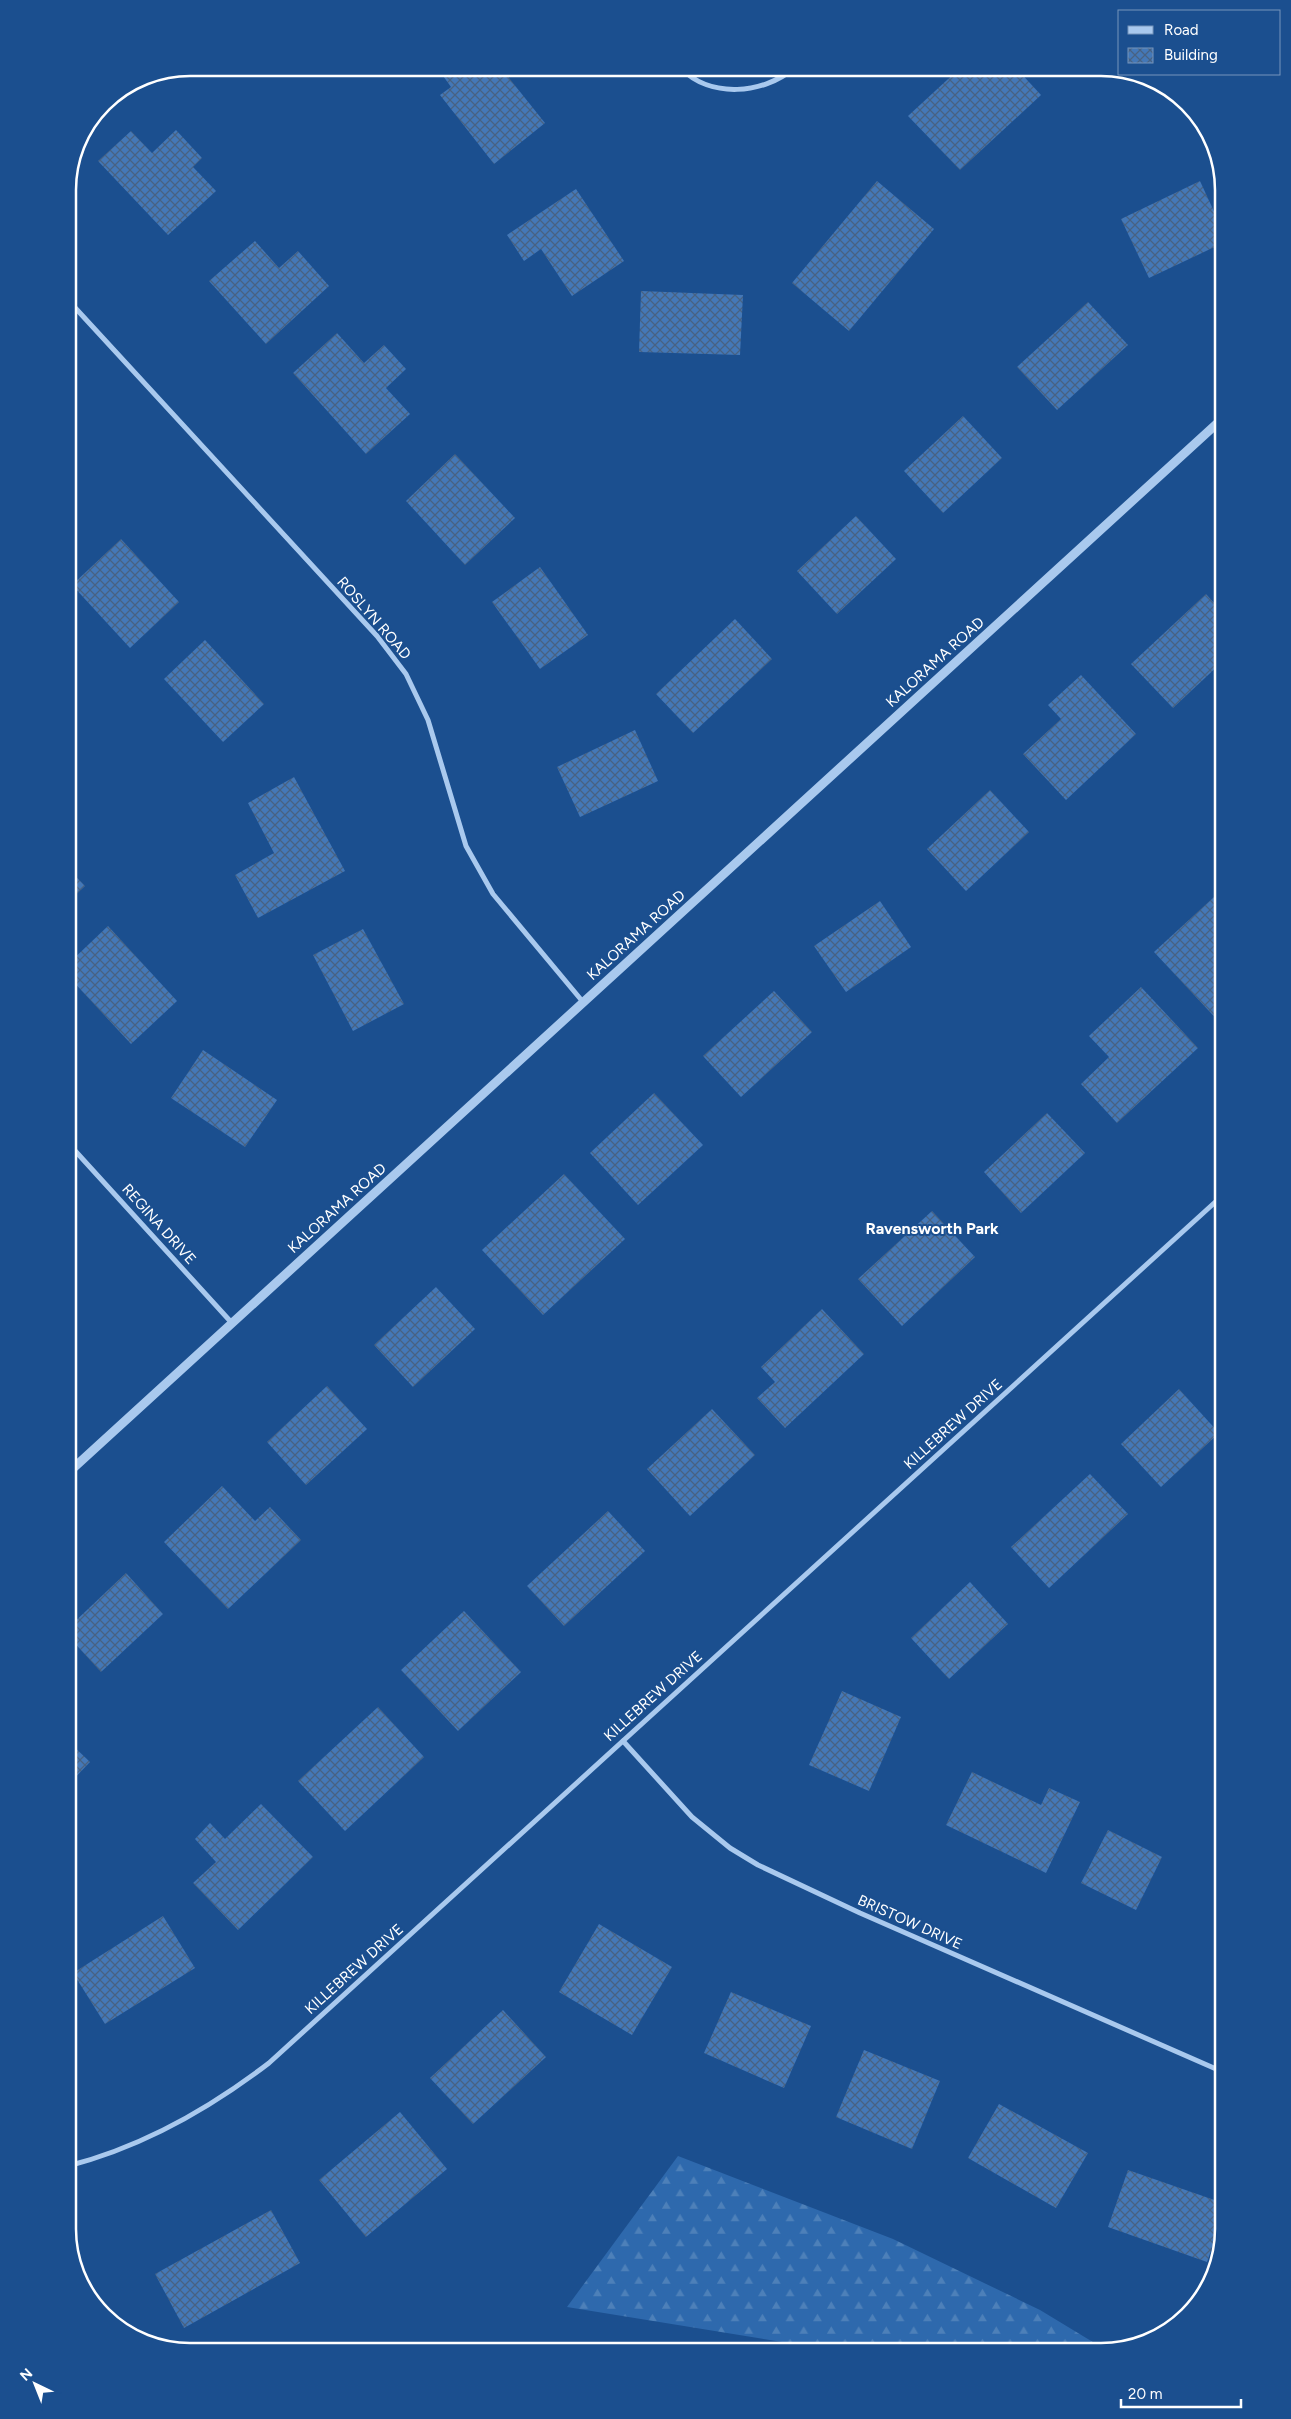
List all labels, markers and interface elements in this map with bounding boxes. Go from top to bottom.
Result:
legend [1118,10,1281,75]
text: Road [1164,21,1199,39]
text: Building [1164,46,1218,64]
street label: ROSLYN ROAD [333,573,415,663]
street label: KALORAMA ROAD [882,613,988,711]
street label: KALORAMA ROAD [583,886,689,984]
street label: KALORAMA ROAD [284,1159,390,1257]
street label: REGINA DRIVE [118,1180,200,1268]
district label: Ravensworth Park [865,1219,999,1238]
street label: KILLEBREW DRIVE [900,1375,1006,1473]
street label: KILLEBREW DRIVE [600,1647,706,1745]
street label: BRISTOW DRIVE [855,1891,965,1953]
street label: KILLEBREW DRIVE [301,1920,407,2018]
north arrow [10,2359,60,2409]
text: N [17,2365,36,2385]
scale bar [1121,2376,1241,2408]
text: 20 m [1128,2385,1162,2403]

